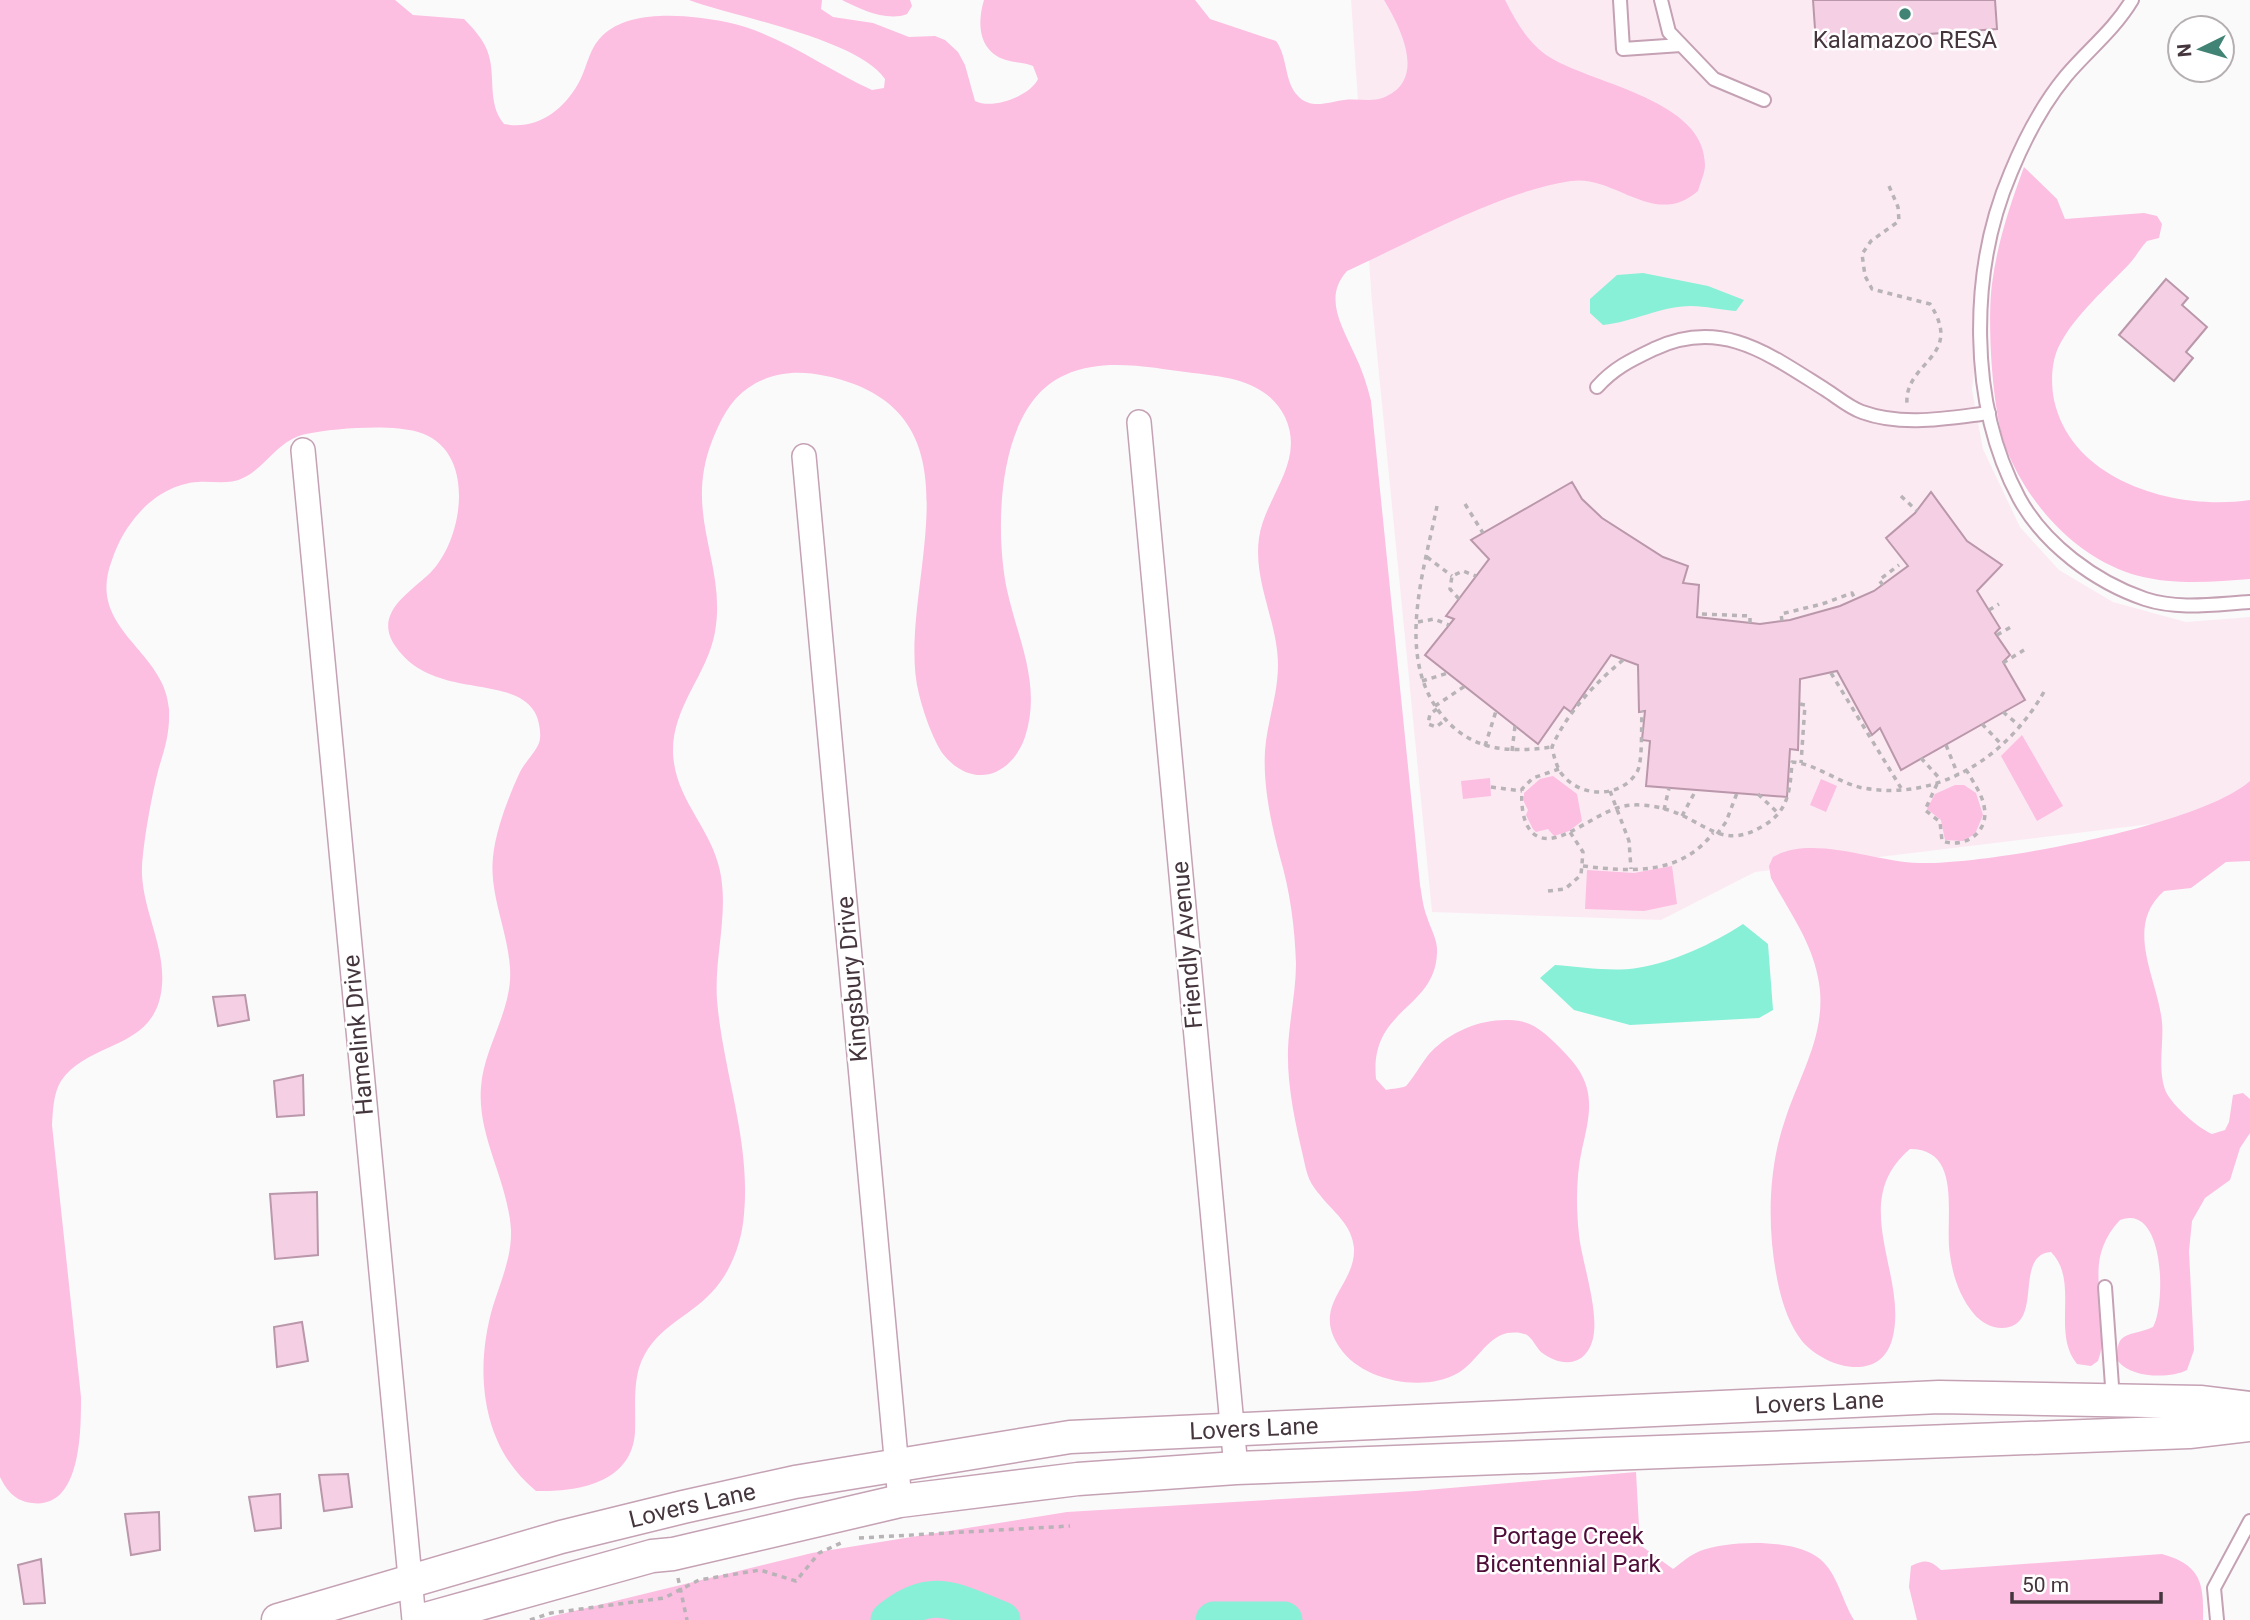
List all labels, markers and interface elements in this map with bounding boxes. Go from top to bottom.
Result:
marker: Kalamazoo RESA [1897,6,1913,22]
north arrow [2166,14,2236,84]
place label: Kalamazoo RESA [1813,26,1998,54]
text: N [2173,43,2197,58]
street label: Friendly Avenue [1166,860,1208,1030]
street label: Kingsbury Drive [831,895,873,1063]
street label: Hamelink Drive [337,954,379,1116]
street label: Lovers Lane [1754,1386,1884,1419]
street label: Lovers Lane [1189,1412,1319,1445]
street label: Lovers Lane [626,1477,758,1534]
park label: Portage Creek Bicentennial Park [1475,1522,1662,1578]
scale bar [2012,1560,2161,1604]
text: 50 m [2022,1573,2069,1597]

